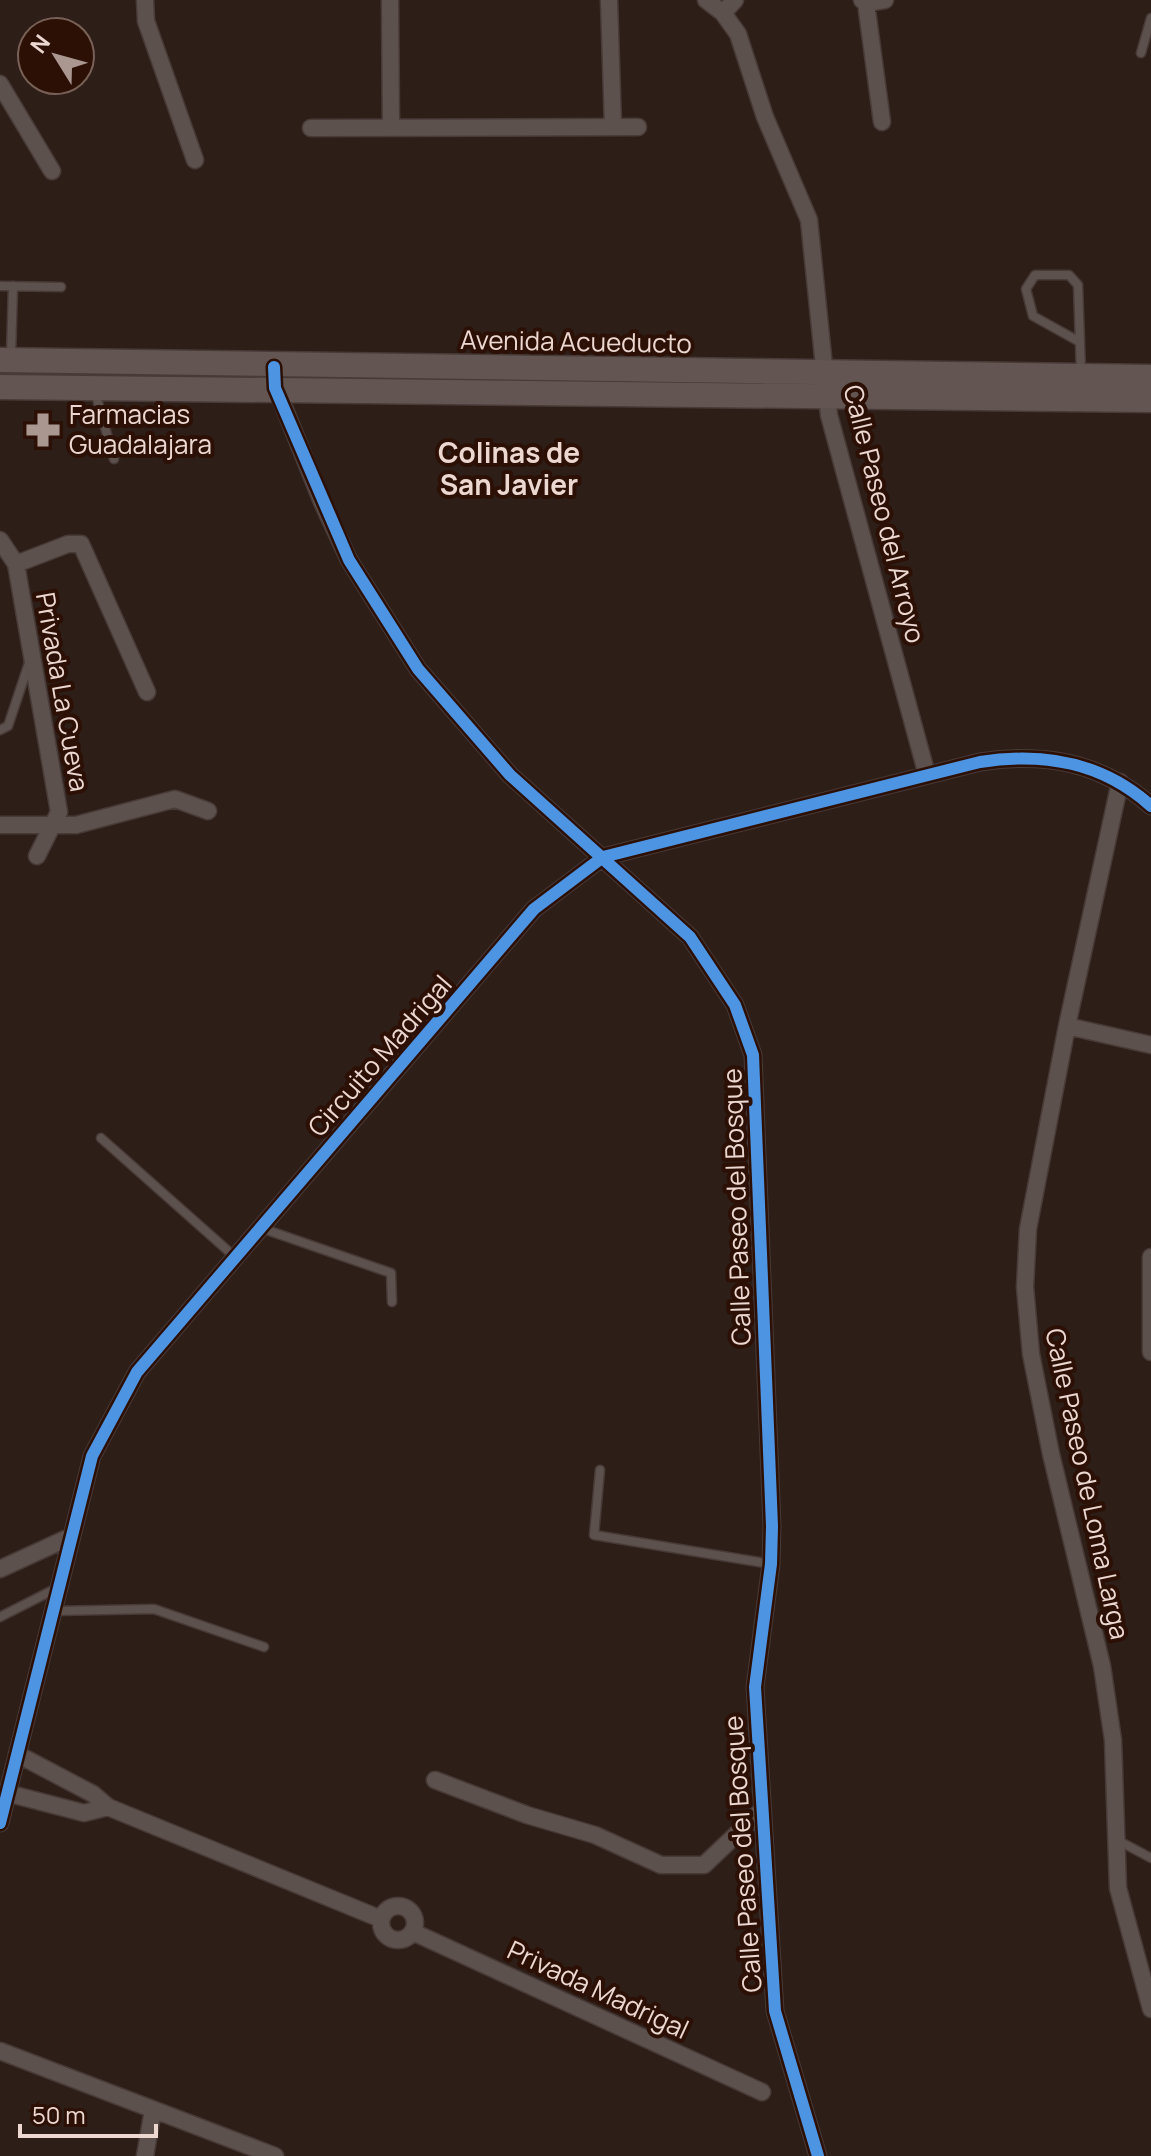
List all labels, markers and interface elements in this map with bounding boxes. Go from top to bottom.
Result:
north arrow [16,16,96,96]
text: N [23,29,57,59]
street label: Avenida Acueducto [460,321,692,361]
street label: Calle Paseo del Arroyo [835,381,934,647]
place label: Farmacias Guadalajara [69,396,212,462]
pharmacy icon: Farmacias Guadalajara [24,411,62,449]
district label: Colinas de San Javier [438,433,580,503]
street label: Privada La Cueva [28,589,98,794]
street label: Circuito Madrigal [299,967,459,1144]
street label: Calle Paseo del Bosque [713,1068,759,1346]
street label: Calle Paseo de Loma Larga [1037,1325,1139,1643]
street label: Calle Paseo del Bosque [714,1714,770,1994]
street label: Privada Madrigal [502,1931,695,2047]
scale bar [20,2088,156,2138]
text: 50 m [32,2098,86,2131]

